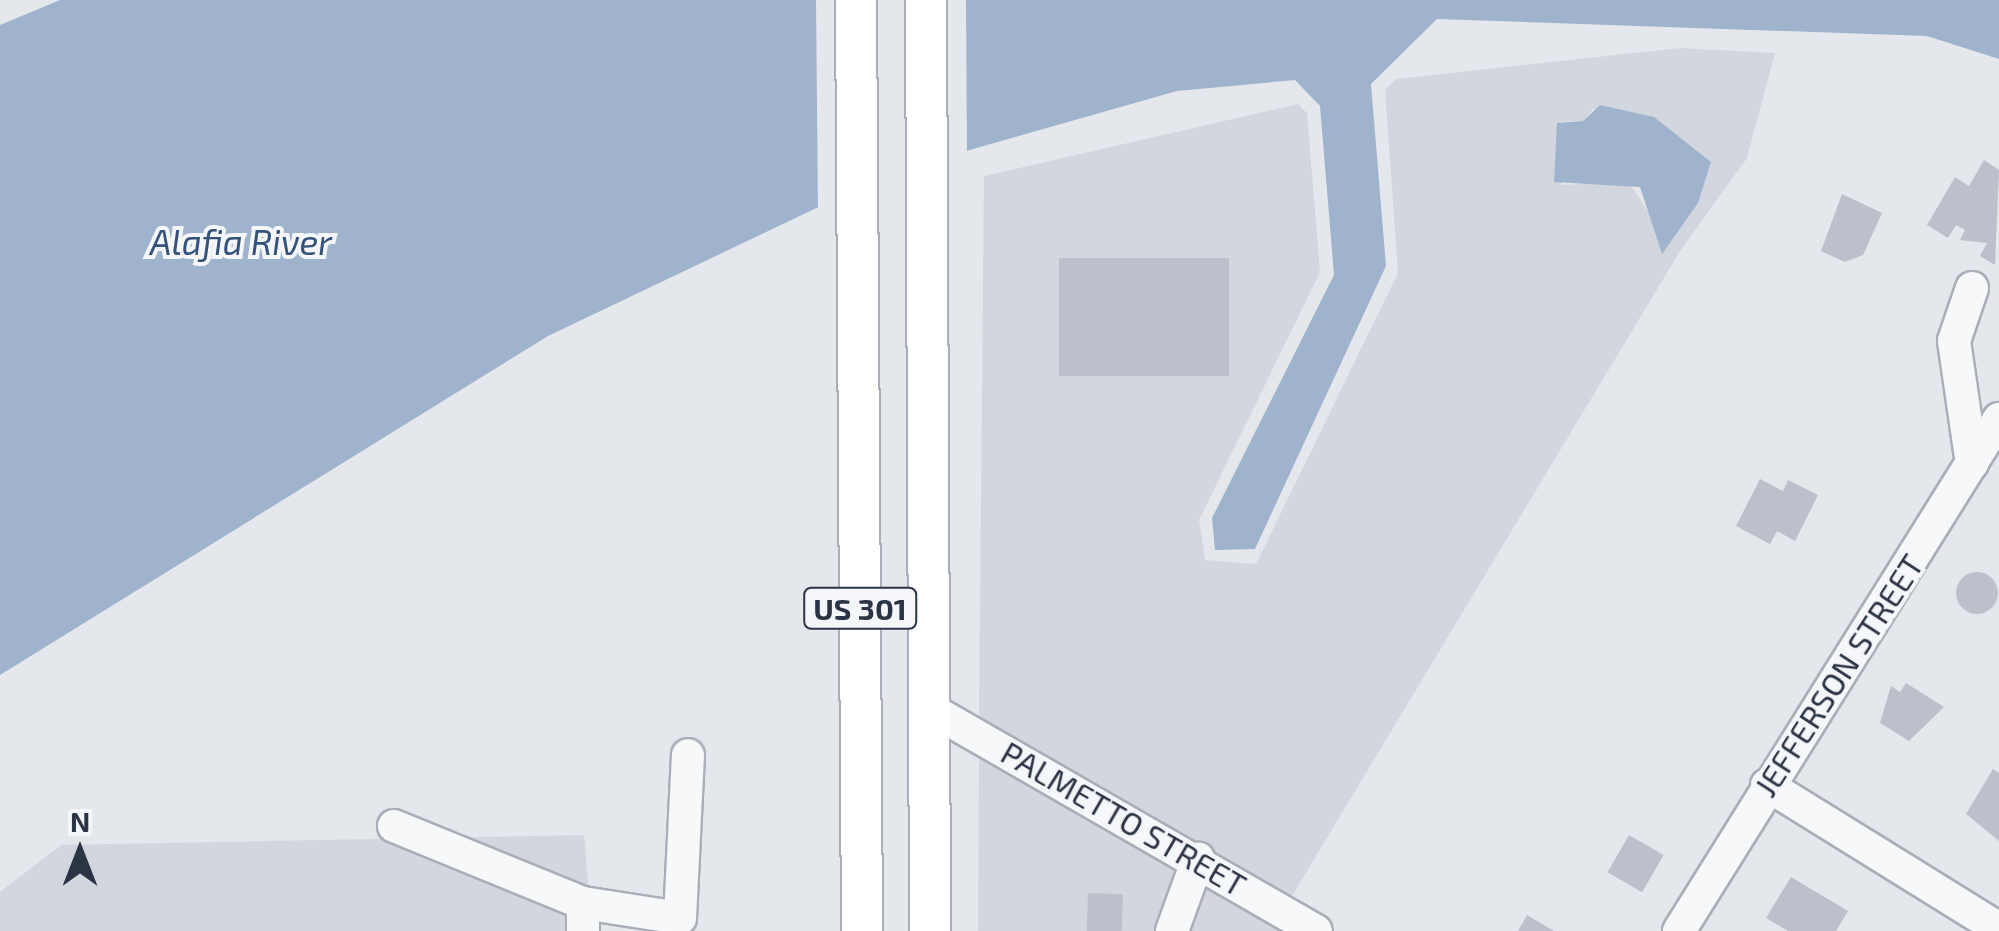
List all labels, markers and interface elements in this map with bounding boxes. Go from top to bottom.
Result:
water label: Alafia River [150,220,332,262]
street label: JEFFERSON STREET [1745,547,1931,803]
road number: US 301 [802,583,918,633]
street label: PALMETTO STREET [995,732,1253,904]
north arrow [30,801,130,901]
text: N [70,804,90,838]

